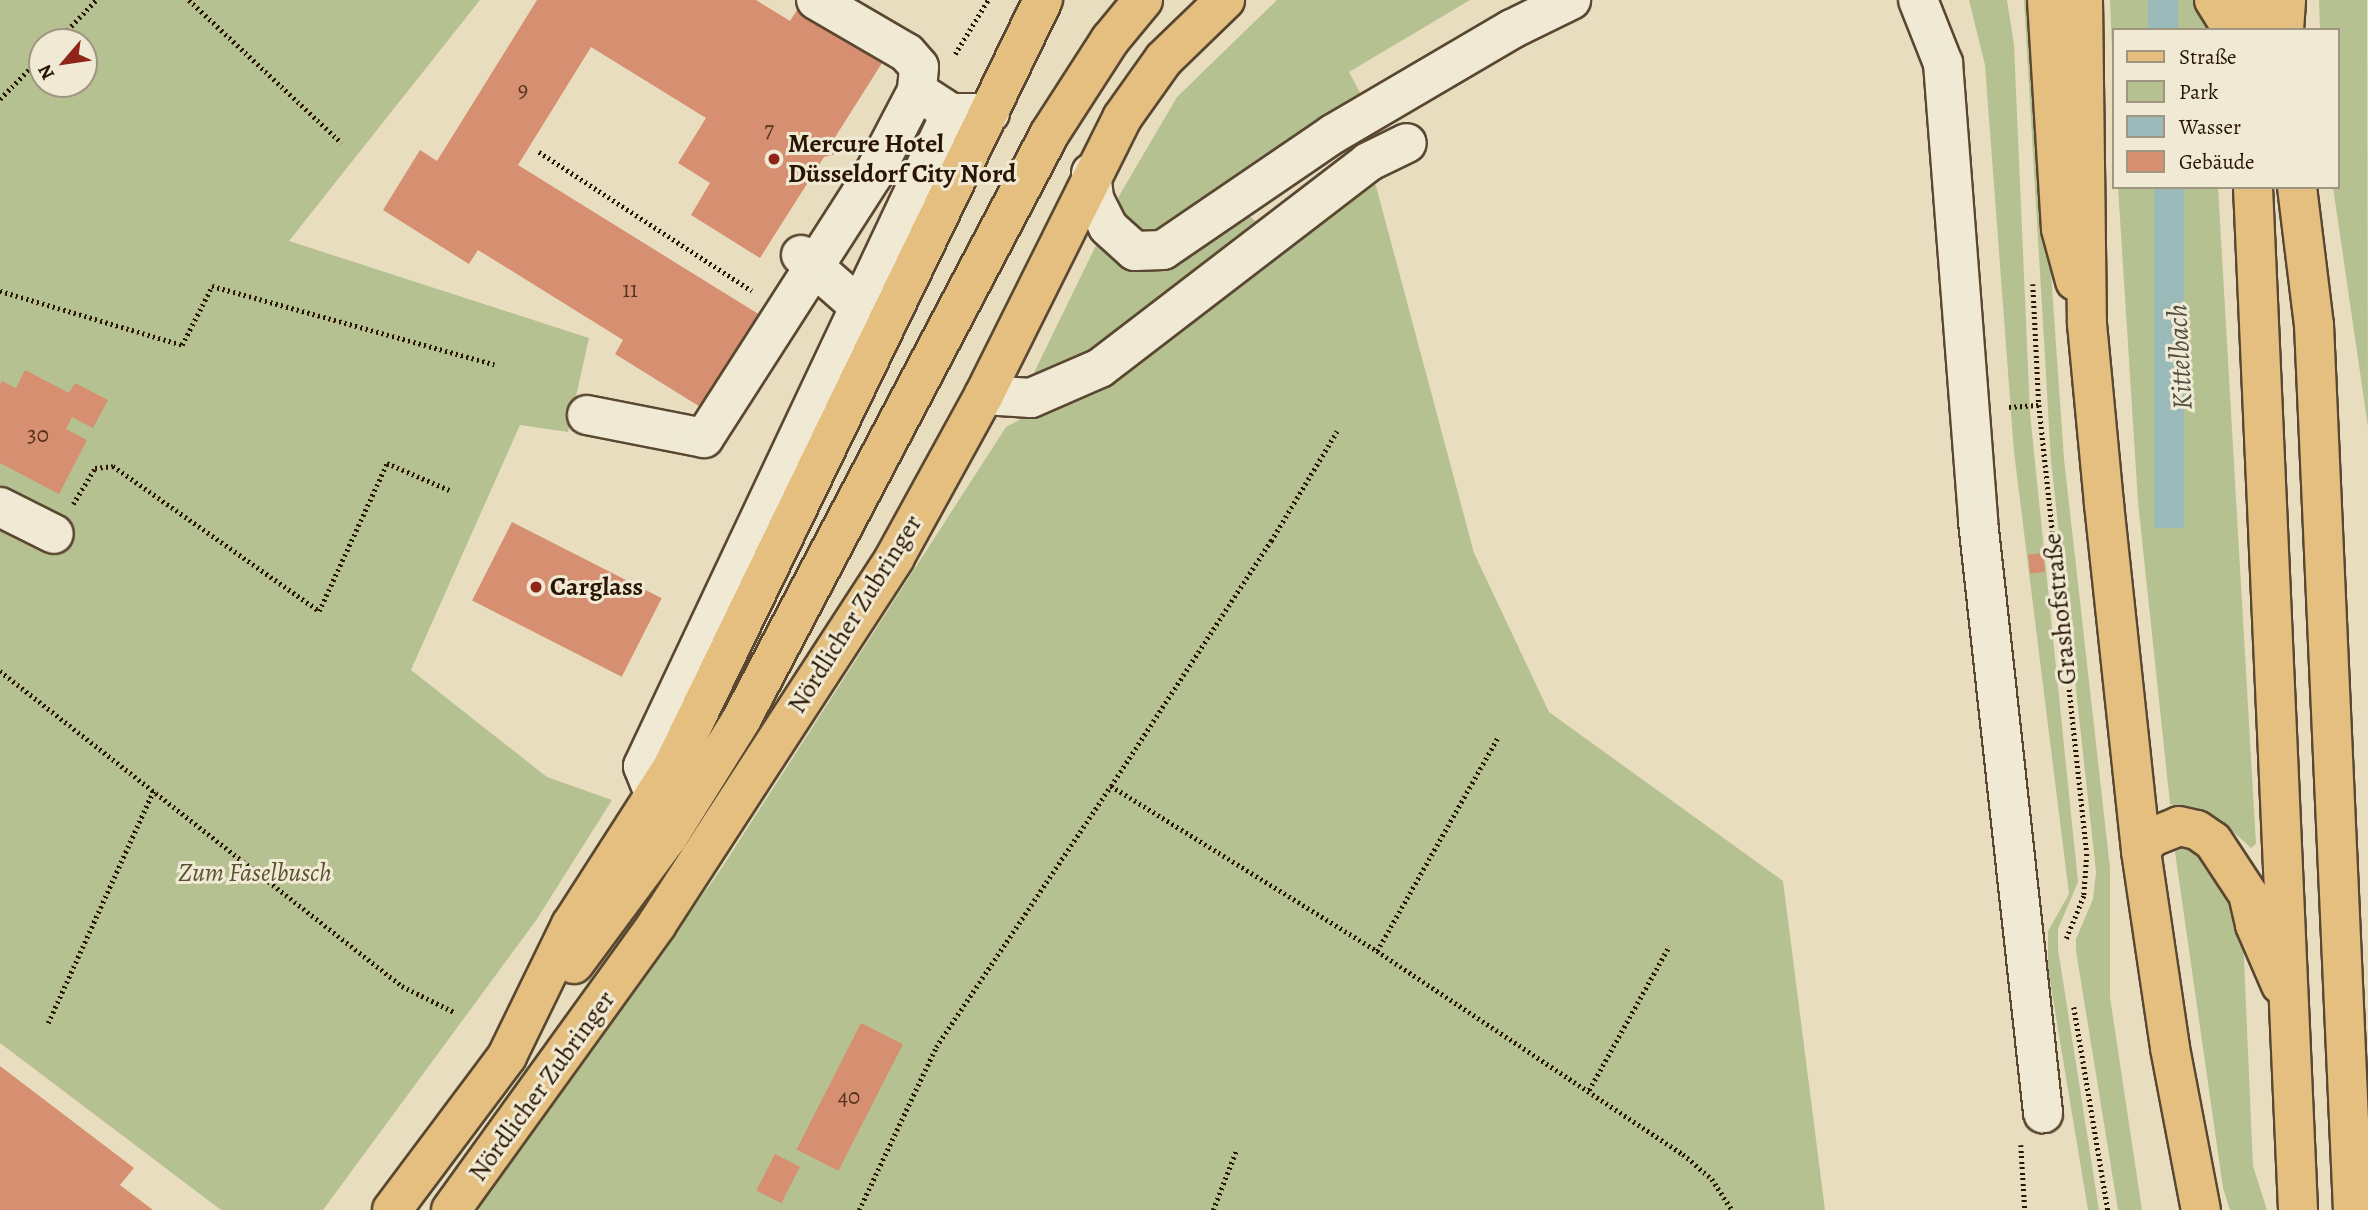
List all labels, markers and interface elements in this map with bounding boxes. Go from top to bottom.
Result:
north arrow [28,28,98,98]
legend [2112,28,2340,189]
text: Straße [2179,43,2237,71]
text: N [32,60,61,85]
house number: 9 [518,76,528,104]
text: Park [2179,78,2218,106]
text: Wasser [2179,113,2241,141]
house number: 7 [764,116,774,144]
place label: Mercure Hotel Düsseldorf City Nord [788,128,1016,190]
text: Gebäude [2179,148,2255,176]
marker: Mercure Hotel Düsseldorf City Nord [766,151,782,167]
house number: 11 [622,276,638,304]
water label: Kittelbach [2160,303,2200,411]
house number: 30 [27,421,49,449]
street label: Nördlicher Zubringer [781,509,929,719]
street label: Grashofstraße [2037,532,2083,686]
place label: Carglass [550,571,643,603]
marker: Carglass [528,579,544,595]
park label: Zum Faselbusch [178,857,332,889]
street label: Nördlicher Zubringer [462,985,622,1187]
house number: 40 [838,1083,860,1111]

